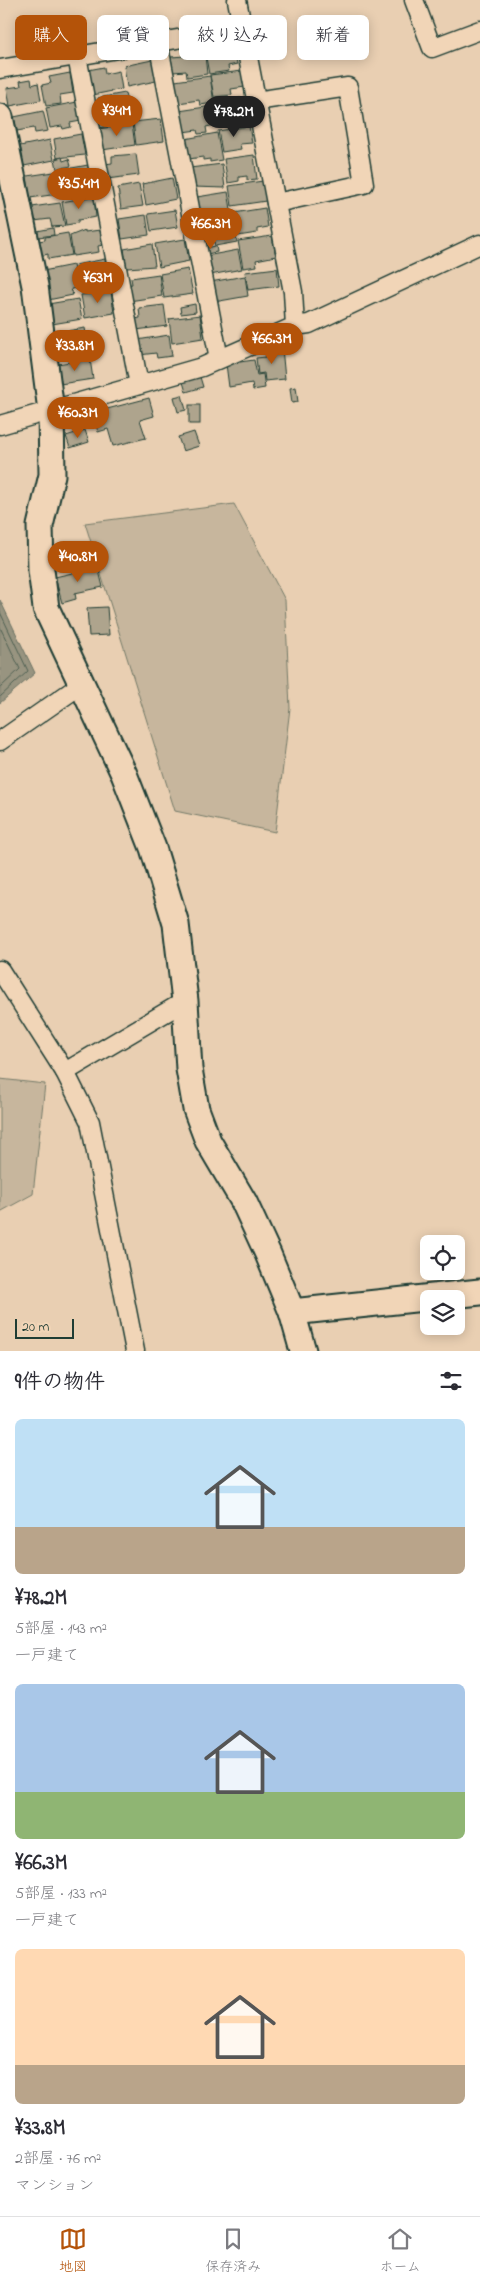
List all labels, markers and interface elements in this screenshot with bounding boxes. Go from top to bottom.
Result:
chip: 購入 [15,15,87,60]
chip: 賃貸 [97,15,169,60]
chip: 絞り込み [179,15,287,60]
chip: 新着 [297,15,369,60]
pin: ¥34M [87,94,147,137]
pin: ¥78.2M [193,96,275,138]
text: ¥34M [102,99,132,123]
text: ¥78.2M [214,100,254,124]
pin: ¥35.4M [38,168,120,210]
text: ¥35.4M [58,172,100,196]
pin: ¥66.3M [170,208,252,250]
text: ¥66.3M [191,212,231,236]
pin: ¥63M [68,262,128,304]
text: ¥63M [83,266,113,290]
pin: ¥66.3M [231,322,313,365]
text: ¥66.3M [252,327,292,351]
pin: ¥33.8M [34,330,116,372]
text: ¥33.8M [56,334,94,358]
pin: ¥60.3M [37,396,119,439]
text: ¥60.3M [58,401,98,425]
pin: ¥40.8M [37,540,119,583]
text: ¥40.8M [59,545,97,569]
map controls [420,1235,465,1335]
button: locate [420,1235,465,1280]
button: layers [420,1290,465,1335]
scale bar [15,1316,74,1339]
text: 20 m [22,1317,49,1338]
icon: filters [437,1367,465,1395]
text: 9件の物件 [15,1368,105,1398]
icon: home [195,1452,285,1542]
text: ¥78.2M [15,1584,67,1614]
text: 5部屋 · 143 m² [15,1617,107,1641]
text: 一戸建て [15,1644,79,1668]
icon: home [195,1717,285,1807]
text: ¥66.3M [15,1849,67,1879]
text: 5部屋 · 133 m² [15,1882,107,1906]
text: 一戸建て [15,1909,79,1933]
icon: home [195,1982,285,2072]
text: ¥33.8M [15,2114,65,2144]
text: 2部屋 · 76 m² [15,2147,101,2171]
text: マンション [15,2174,94,2198]
tab: 地図 [59,2225,87,2278]
tab: 保存済み [205,2225,261,2278]
tab: ホーム [379,2225,421,2278]

